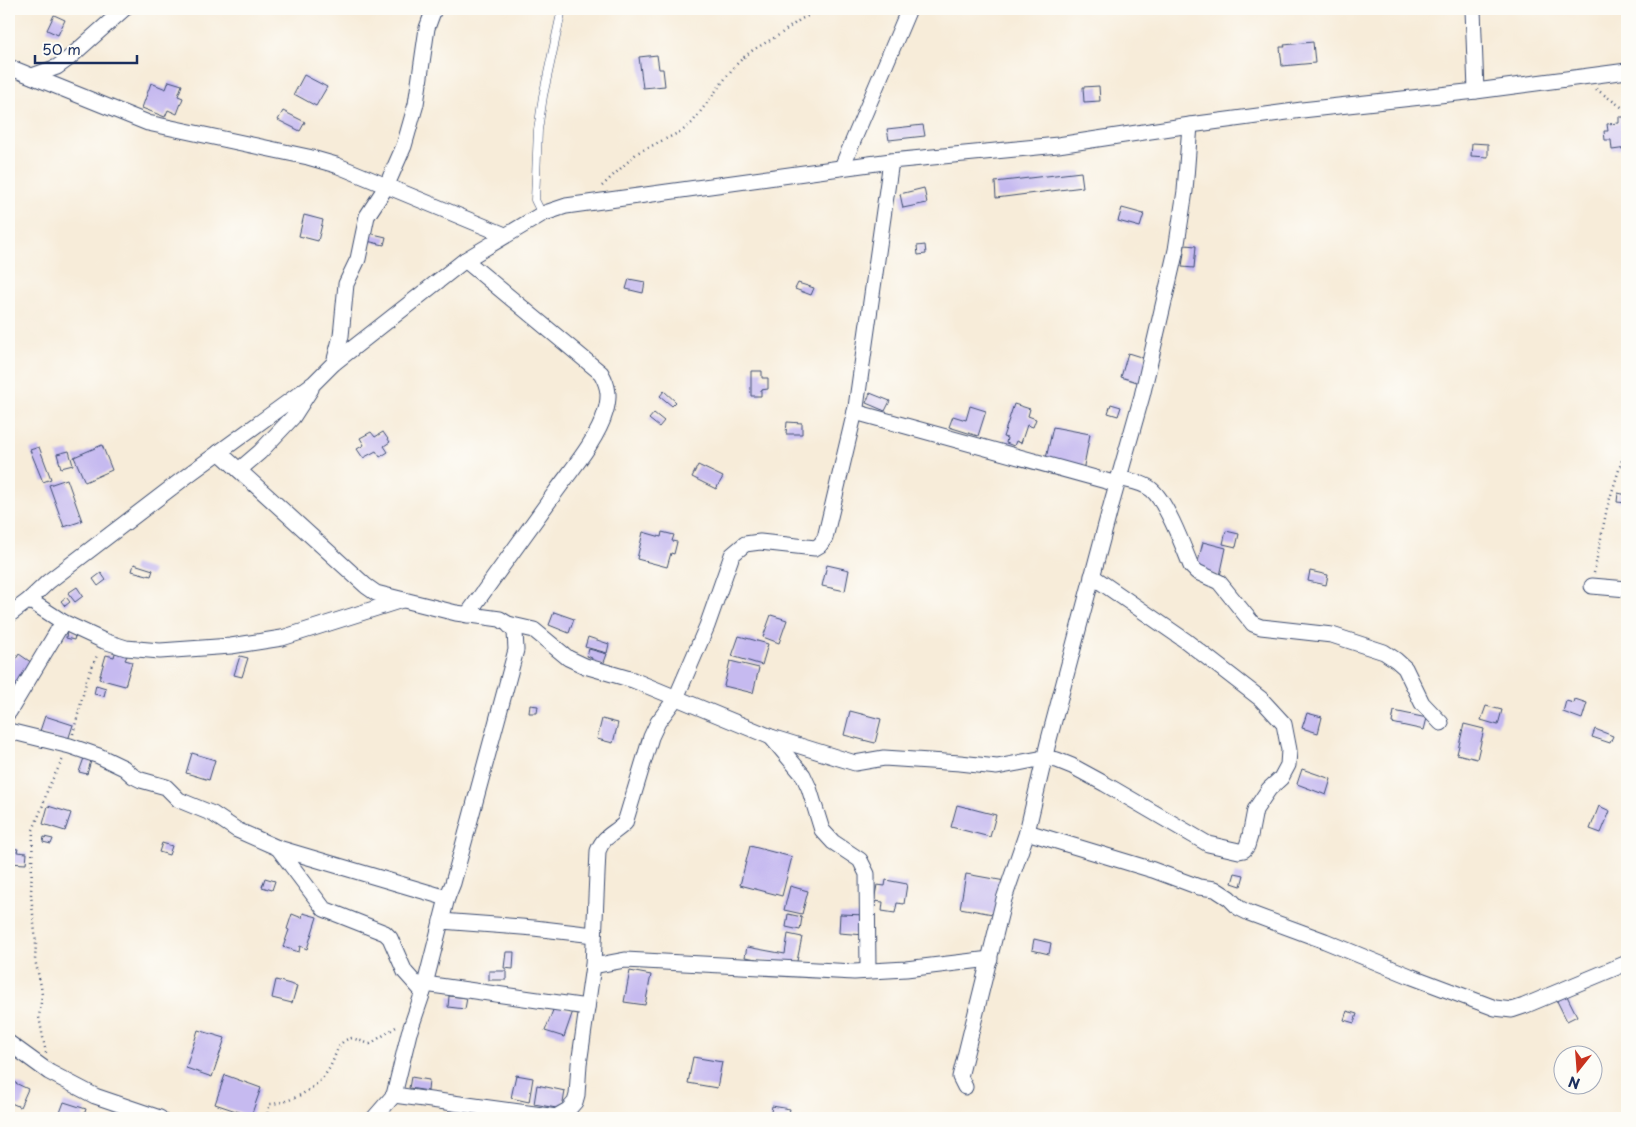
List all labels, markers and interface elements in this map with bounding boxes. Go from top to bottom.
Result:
scale bar [35,32,138,64]
text: 50 m [42,37,81,60]
north arrow [1554,1044,1604,1094]
text: N [1566,1071,1582,1095]

